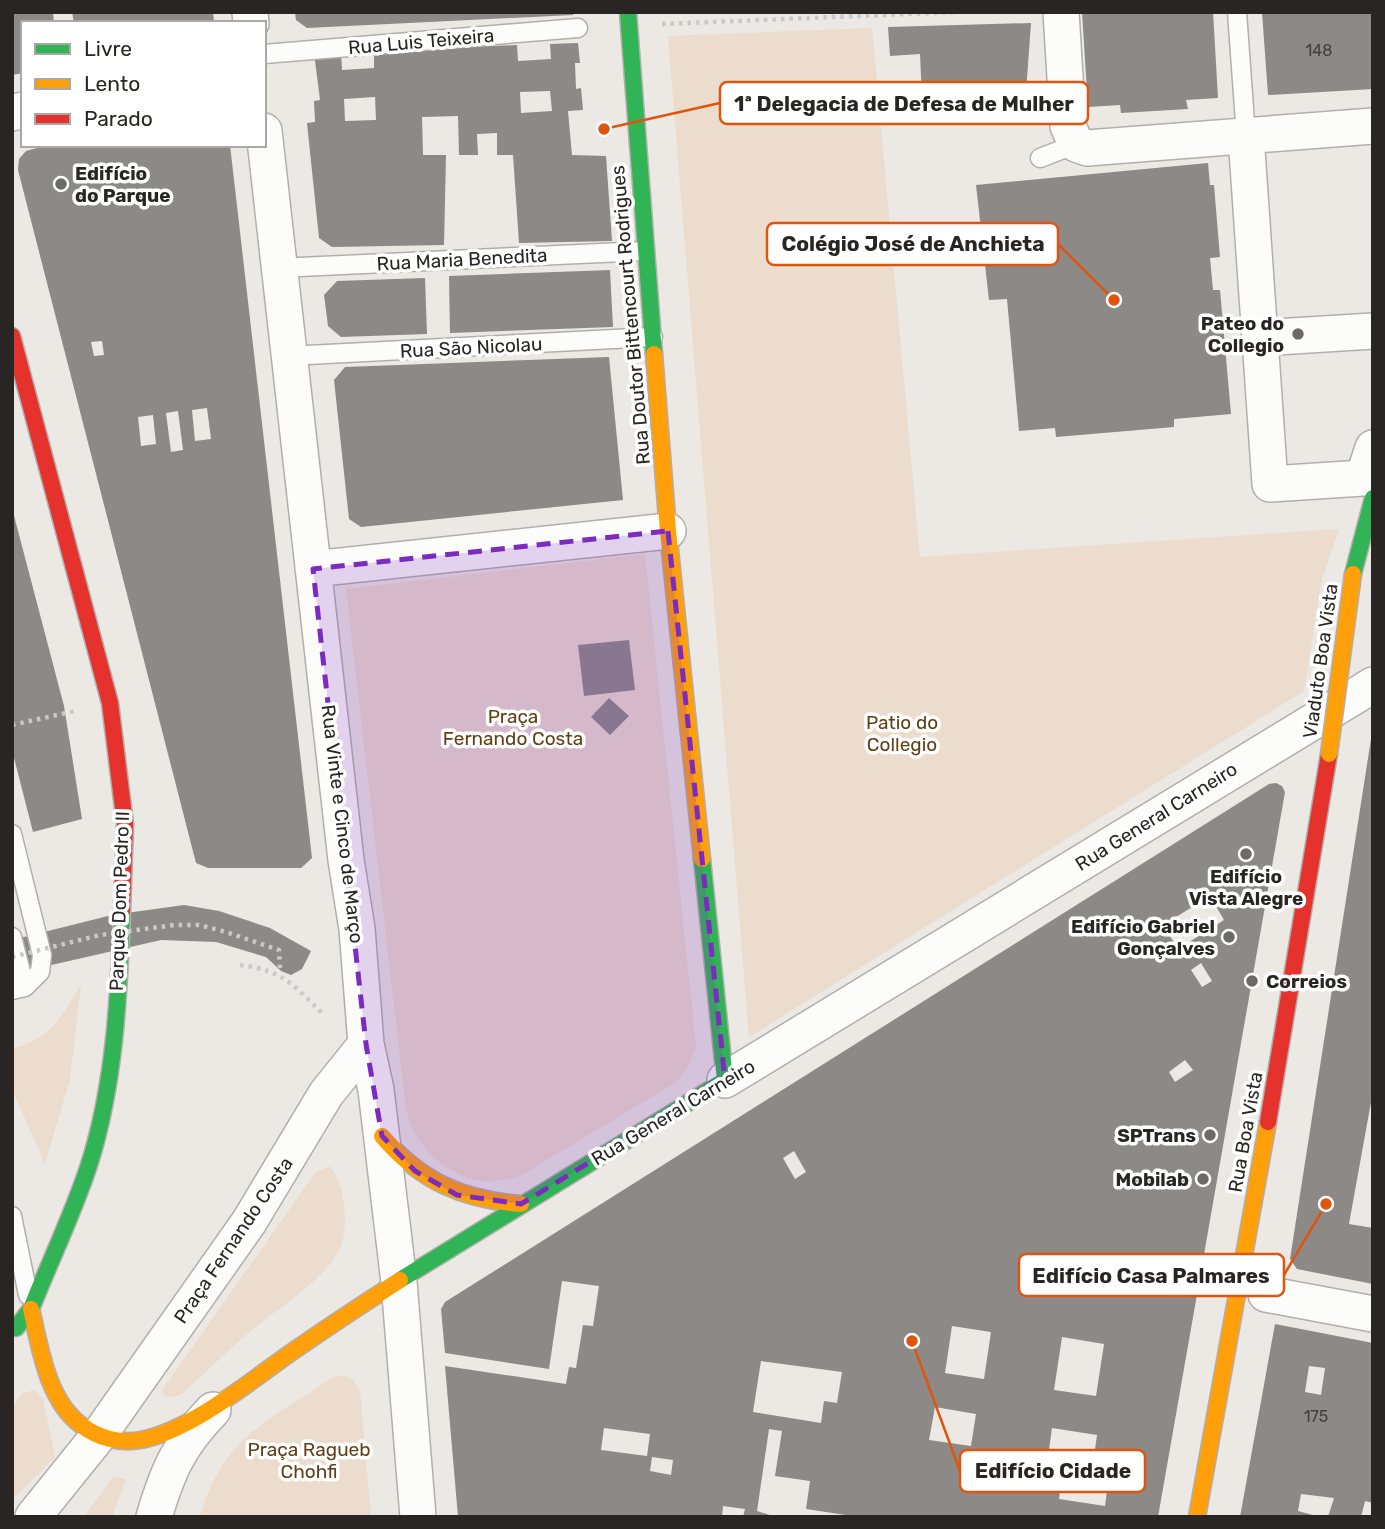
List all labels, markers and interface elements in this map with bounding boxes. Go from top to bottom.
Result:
legend [21,21,266,147]
street label: Rua Luis Teixeira [347,24,495,59]
text: Livre [84,36,132,61]
house number: 148 [1306,41,1332,60]
text: Lento [84,71,140,96]
callout: 1ª Delegacia de Defesa de Mulher [720,82,1088,124]
text: 1ª Delegacia de Defesa de Mulher [734,91,1074,116]
text: Parado [84,106,153,131]
place label: Edifício do Parque [75,162,170,207]
street label: Rua Doutor Bittencourt Rodrigues [606,164,655,465]
marker: Edifício do Parque [53,176,69,192]
callout: Colégio José de Anchieta [767,223,1058,265]
text: Colégio José de Anchieta [781,231,1045,256]
street label: Rua Maria Benedita [376,244,548,275]
place label: Pateo do Collegio [1201,312,1284,357]
marker: Pateo do Collegio [1290,326,1306,342]
street label: Rua São Nicolau [399,332,543,363]
street label: Viaduto Boa Vista [1298,582,1343,740]
street label: Rua Vinte e Cinco de Março [316,703,369,945]
park label: Praça Fernando Costa [443,705,583,750]
park label: Patio do Collegio [866,711,938,756]
street label: Rua General Carneiro [1071,757,1241,876]
street label: Parque Dom Pedro II [105,811,134,991]
marker: Edifício Vista Alegre [1238,846,1254,862]
place label: Edifício Vista Alegre [1189,865,1303,910]
place label: Edifício Gabriel Gonçalves [1071,915,1215,960]
marker: Edifício Gabriel Gonçalves [1221,929,1237,945]
place label: Correios [1266,970,1347,993]
marker: Correios [1244,973,1260,989]
street label: Rua General Carneiro [587,1055,759,1170]
street label: Rua Boa Vista [1224,1070,1267,1194]
place label: SPTrans [1117,1124,1196,1147]
marker: SPTrans [1202,1127,1218,1143]
street label: Praça Fernando Costa [169,1153,298,1328]
place label: Mobilab [1116,1168,1189,1191]
marker: Mobilab [1195,1171,1211,1187]
callout: Edifício Casa Palmares [1019,1254,1284,1296]
text: Edifício Casa Palmares [1032,1263,1270,1288]
house number: 175 [1304,1407,1328,1426]
park label: Praça Ragueb Chohfi [247,1438,371,1483]
callout: Edifício Cidade [960,1450,1145,1492]
text: Edifício Cidade [975,1458,1131,1483]

